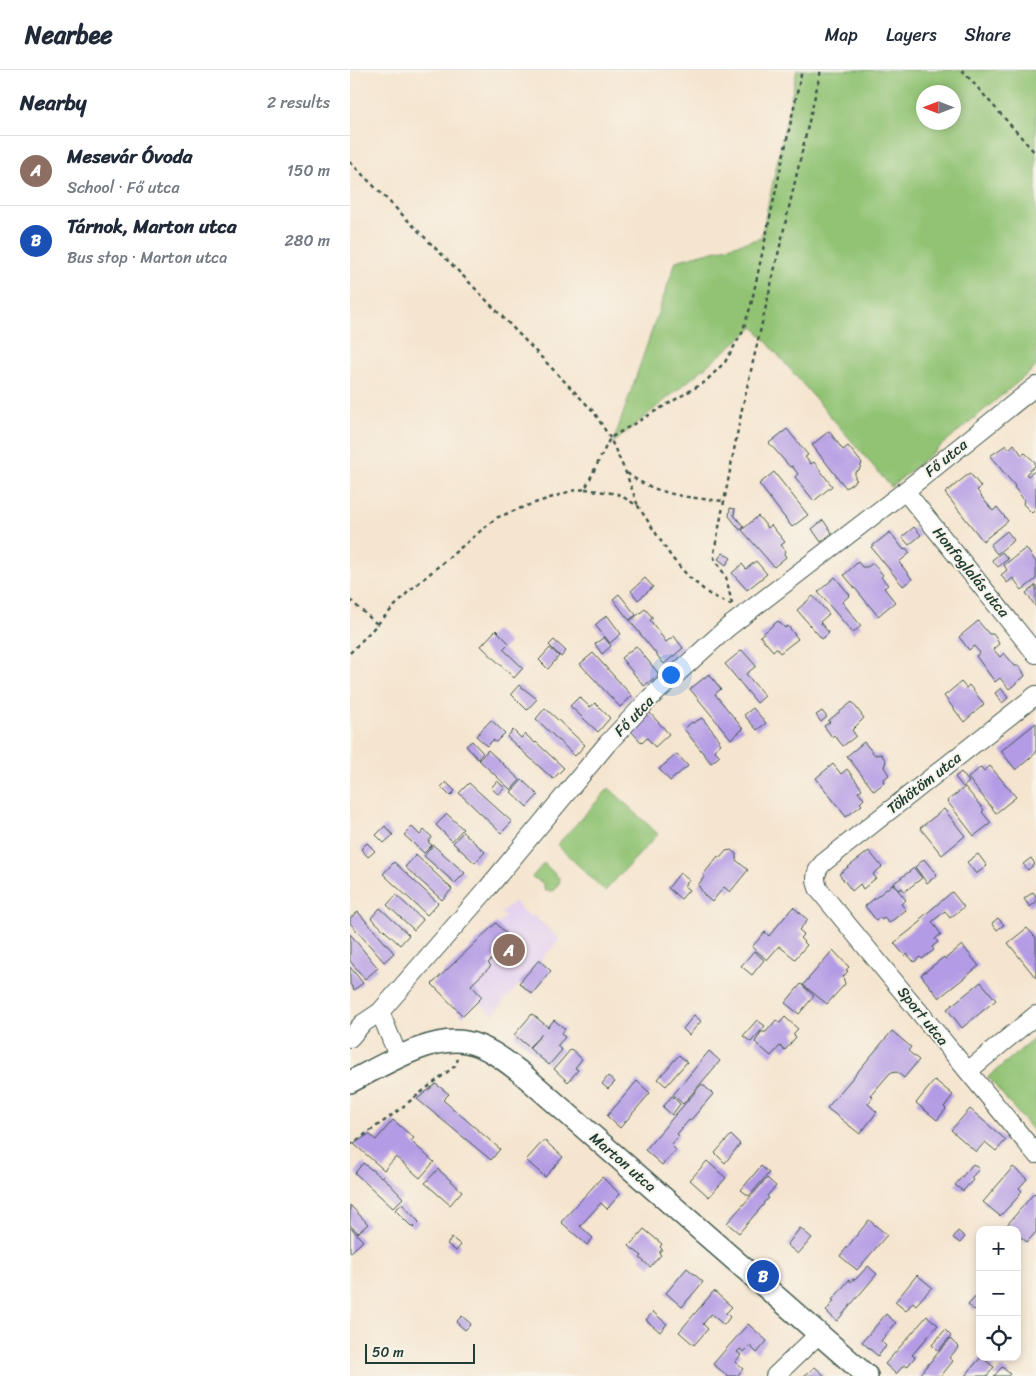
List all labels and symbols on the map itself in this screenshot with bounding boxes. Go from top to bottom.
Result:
north arrow [916,85,961,130]
street label: Fő utca [919,432,974,484]
street label: Honfoglalás utca [926,521,1016,624]
your location [658,662,684,688]
street label: Fő utca [608,689,661,743]
street label: Töhötöm utca [881,745,968,821]
pin: A [493,931,525,969]
street label: Sport utca [891,980,956,1052]
street label: Marton utca [584,1125,663,1199]
pin: B [747,1257,779,1295]
scale bar [365,1341,475,1364]

